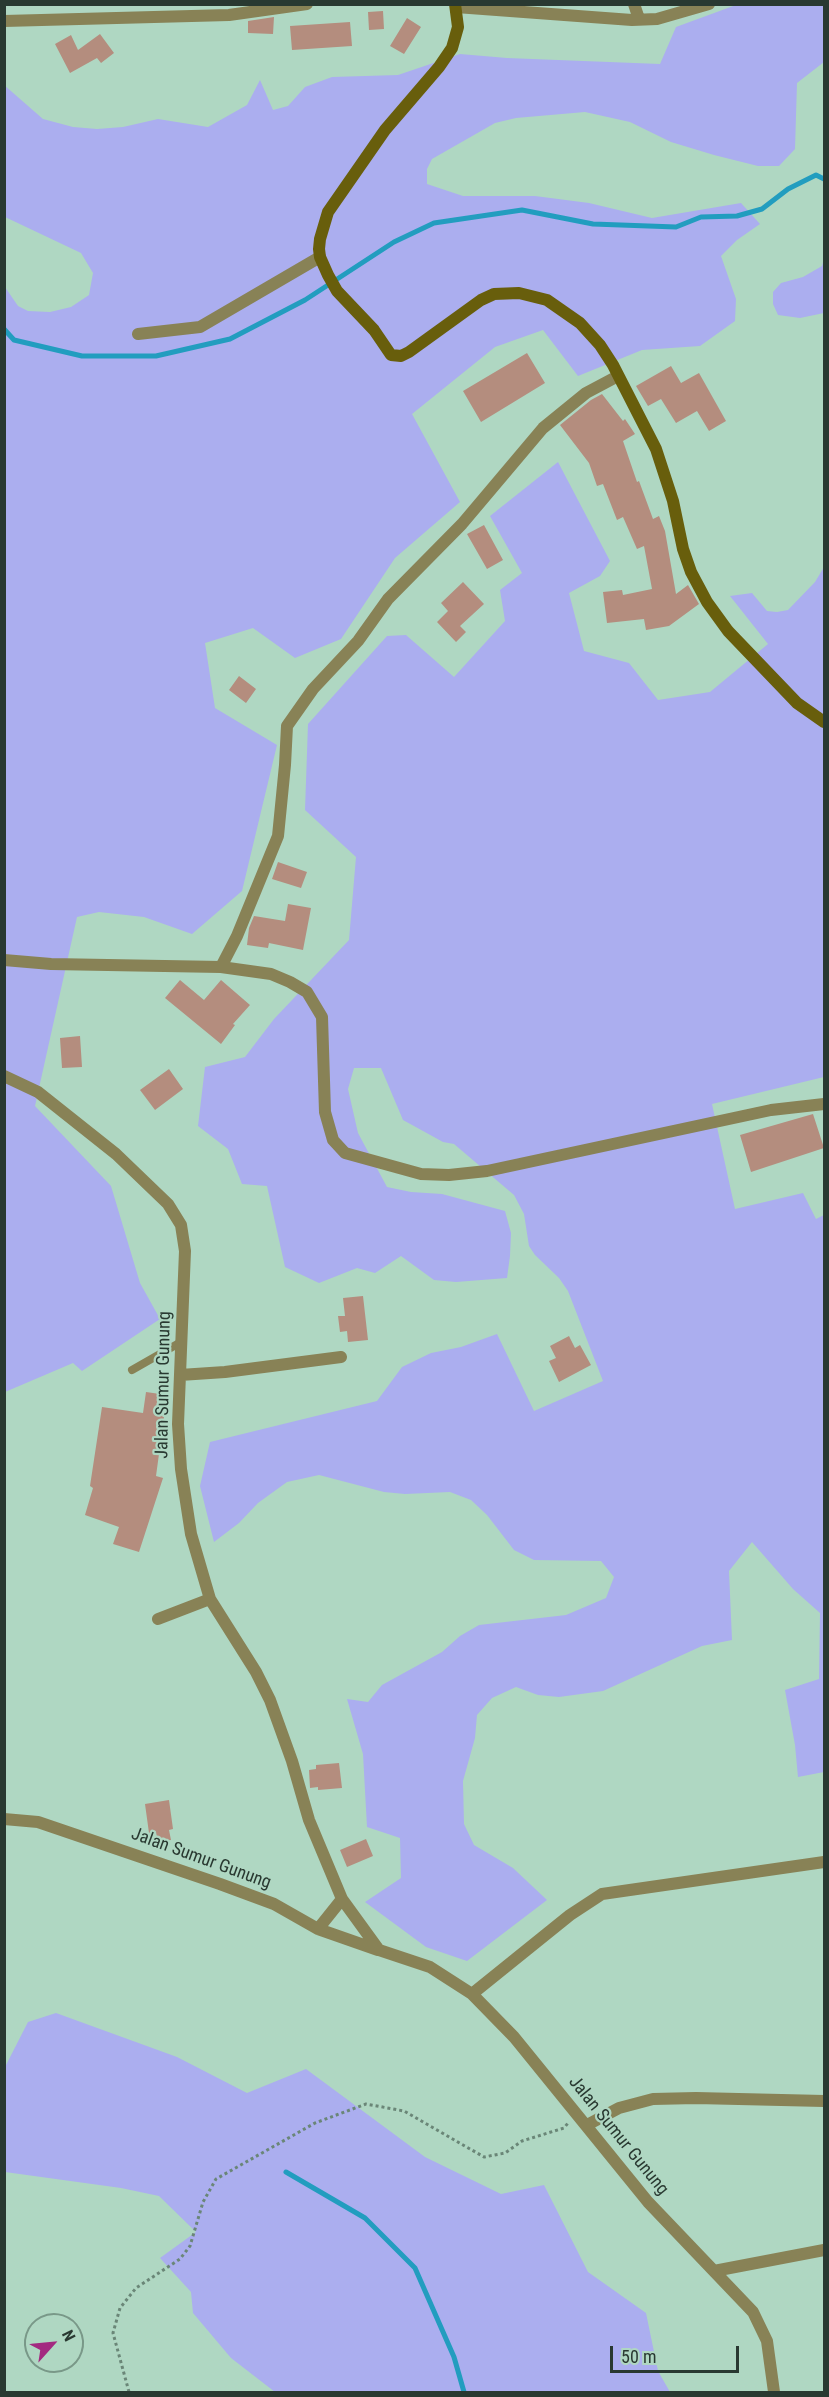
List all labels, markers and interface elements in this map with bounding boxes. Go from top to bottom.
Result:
street label: Jalan Sumur Gunung [152,1311,176,1459]
street label: Jalan Sumur Gunung [128,1824,274,1894]
street label: Jalan Sumur Gunung [563,2072,673,2200]
north arrow [24,2313,84,2373]
text: N [58,2327,79,2344]
scale bar [613,2334,742,2372]
text: 50 m [621,2346,656,2367]

